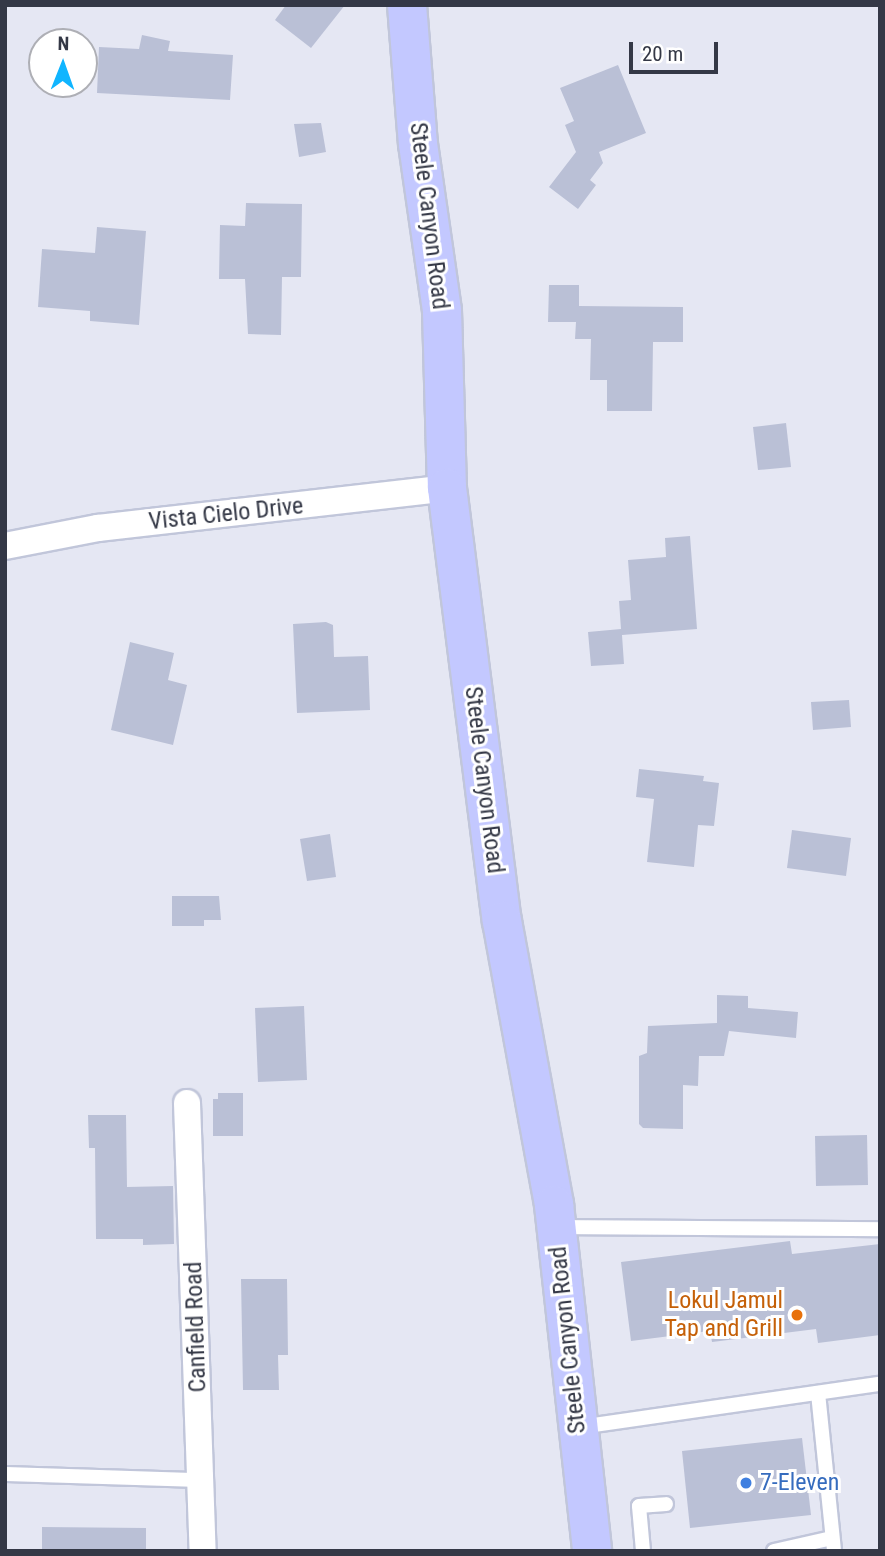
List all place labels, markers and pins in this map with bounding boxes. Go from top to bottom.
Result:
place label: Lokul Jamul Tap and Grill [664,1287,783,1343]
marker: Lokul Jamul Tap and Grill [789,1307,805,1323]
place label: 7-Eleven [760,1469,839,1497]
marker: 7-Eleven [738,1475,754,1491]

